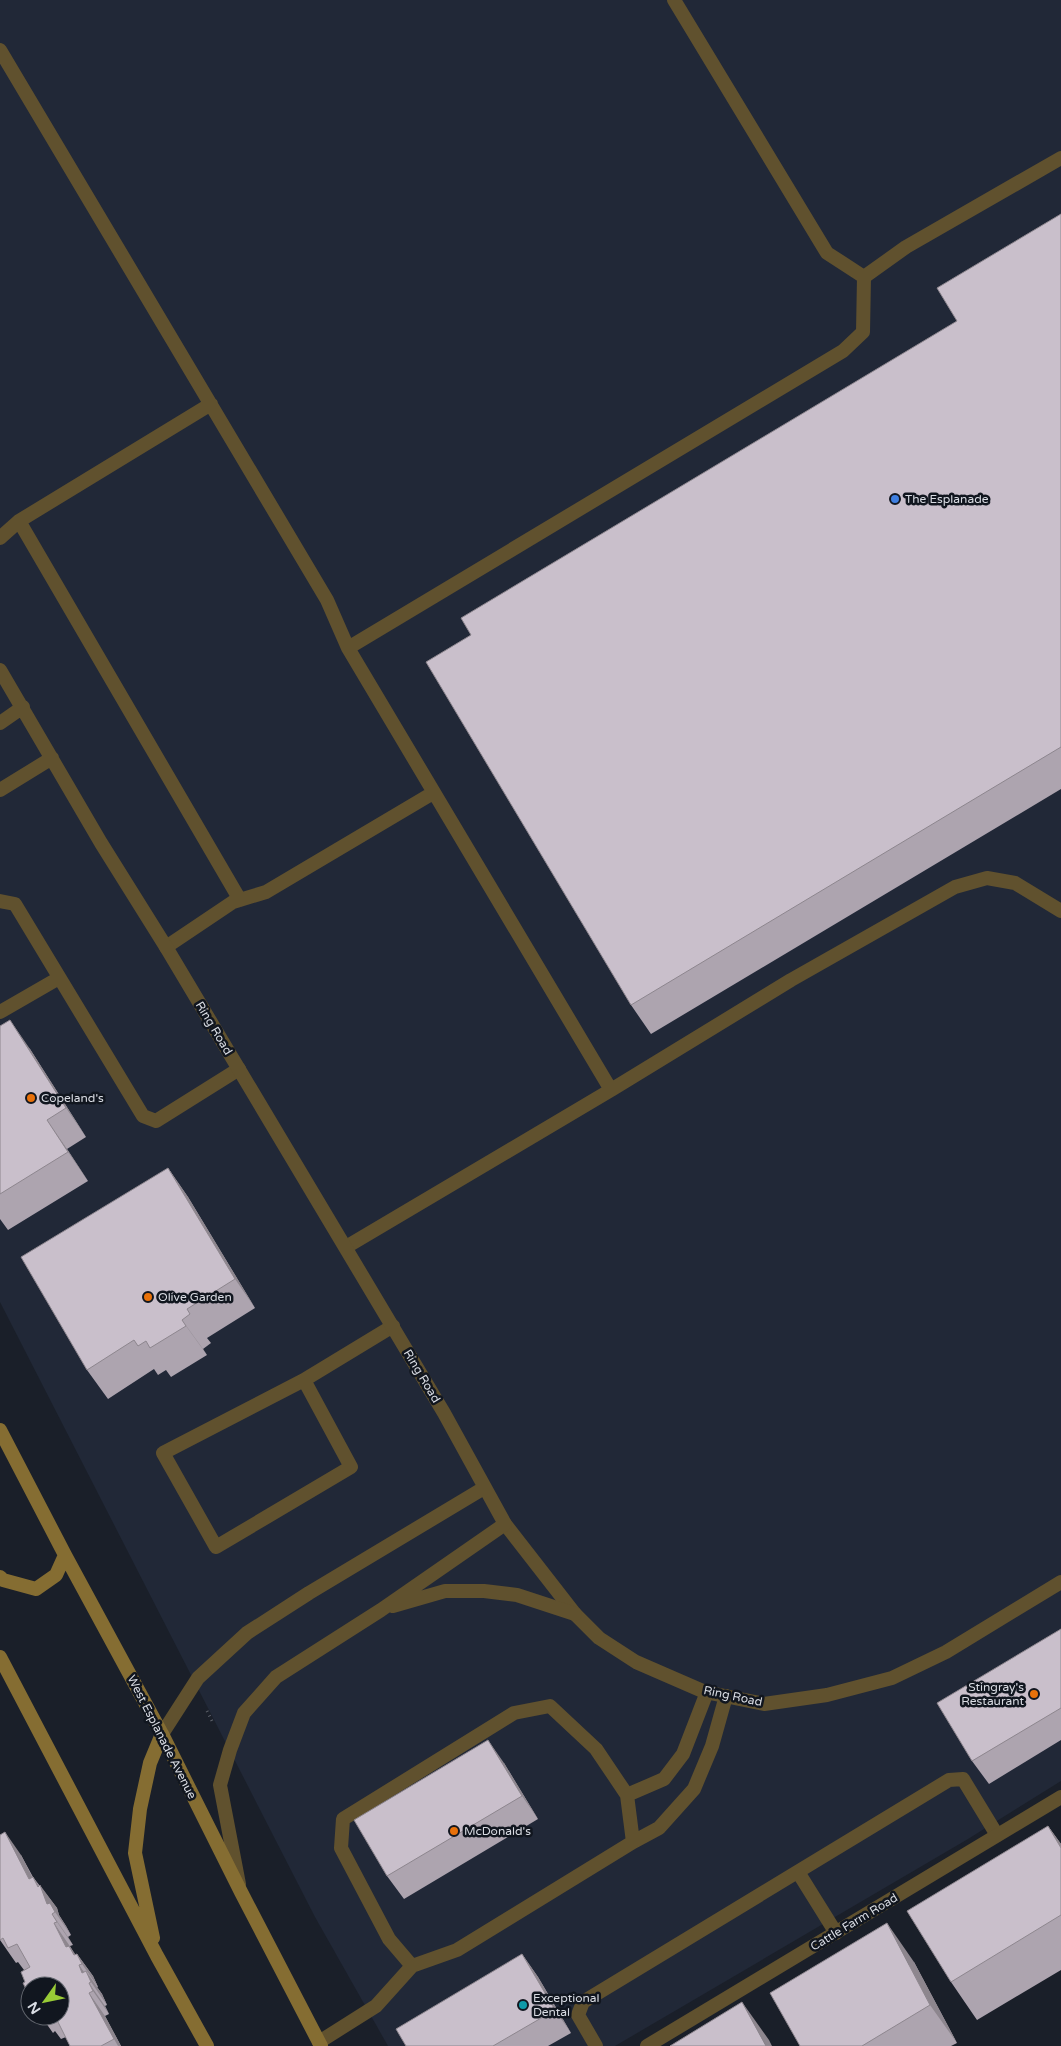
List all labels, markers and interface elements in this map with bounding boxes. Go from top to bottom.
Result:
place label: The Esplanade [905,492,989,506]
marker: The Esplanade [889,493,901,505]
street label: Ring Road [193,999,235,1057]
place label: Copeland's [41,1091,104,1105]
marker: Copeland's [25,1092,37,1104]
place label: Olive Garden [158,1290,232,1304]
marker: Olive Garden [142,1291,154,1303]
street label: Ring Road [401,1347,443,1405]
street label: West Esplanade Avenue [125,1673,199,1801]
place label: Stingray's Restaurant [961,1680,1024,1708]
street label: Ring Road [702,1683,764,1709]
marker: Stingray's Restaurant [1028,1688,1040,1700]
place label: McDonald's [464,1824,531,1838]
marker: McDonald's [448,1825,460,1837]
street label: Cattle Farm Road [808,1890,900,1954]
north arrow [20,1976,70,2026]
place label: Exceptional Dental [533,1991,600,2019]
text: N [24,1998,45,2017]
marker: Exceptional Dental [517,1999,529,2011]

